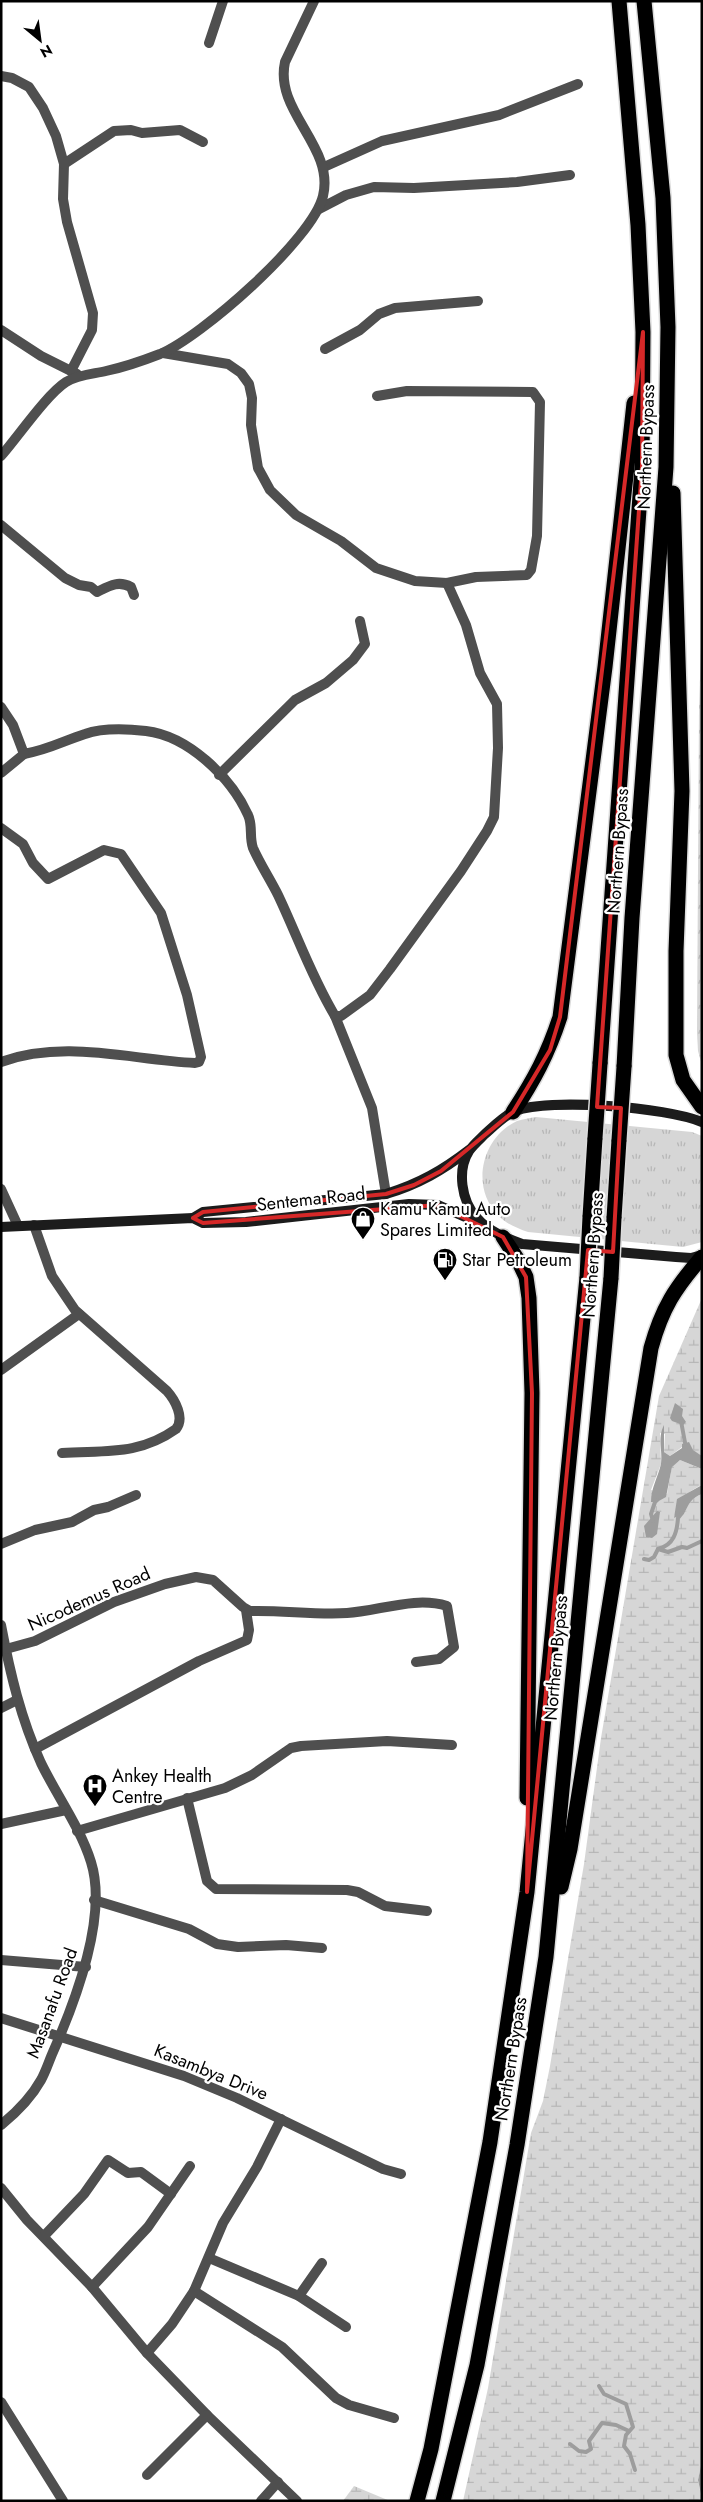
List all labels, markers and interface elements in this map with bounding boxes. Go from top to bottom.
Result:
north arrow [15,15,65,65]
text: N [37,40,56,63]
street label: Northern Bypass [631,384,661,510]
street label: Northern Bypass [601,788,635,914]
street label: Sentema Road [255,1180,367,1218]
street label: Northern Bypass [576,1192,610,1318]
place label: Kamu Kamu Auto Spares Limited [380,1196,511,1243]
shop icon: Kamu Kamu Auto Spares Limited [350,1206,376,1240]
fuel station icon: Star Petroleum [432,1247,458,1281]
place label: Star Petroleum [462,1247,572,1273]
street label: Nicodemus Road [24,1560,154,1638]
street label: Northern Bypass [538,1594,574,1722]
place label: Ankey Health Centre [112,1763,212,1810]
hospital icon: Ankey Health Centre [82,1773,108,1807]
street label: Masanafu Road [20,1944,84,2062]
street label: Northern Bypass [488,1995,534,2123]
street label: Kasambya Drive [150,2037,272,2107]

